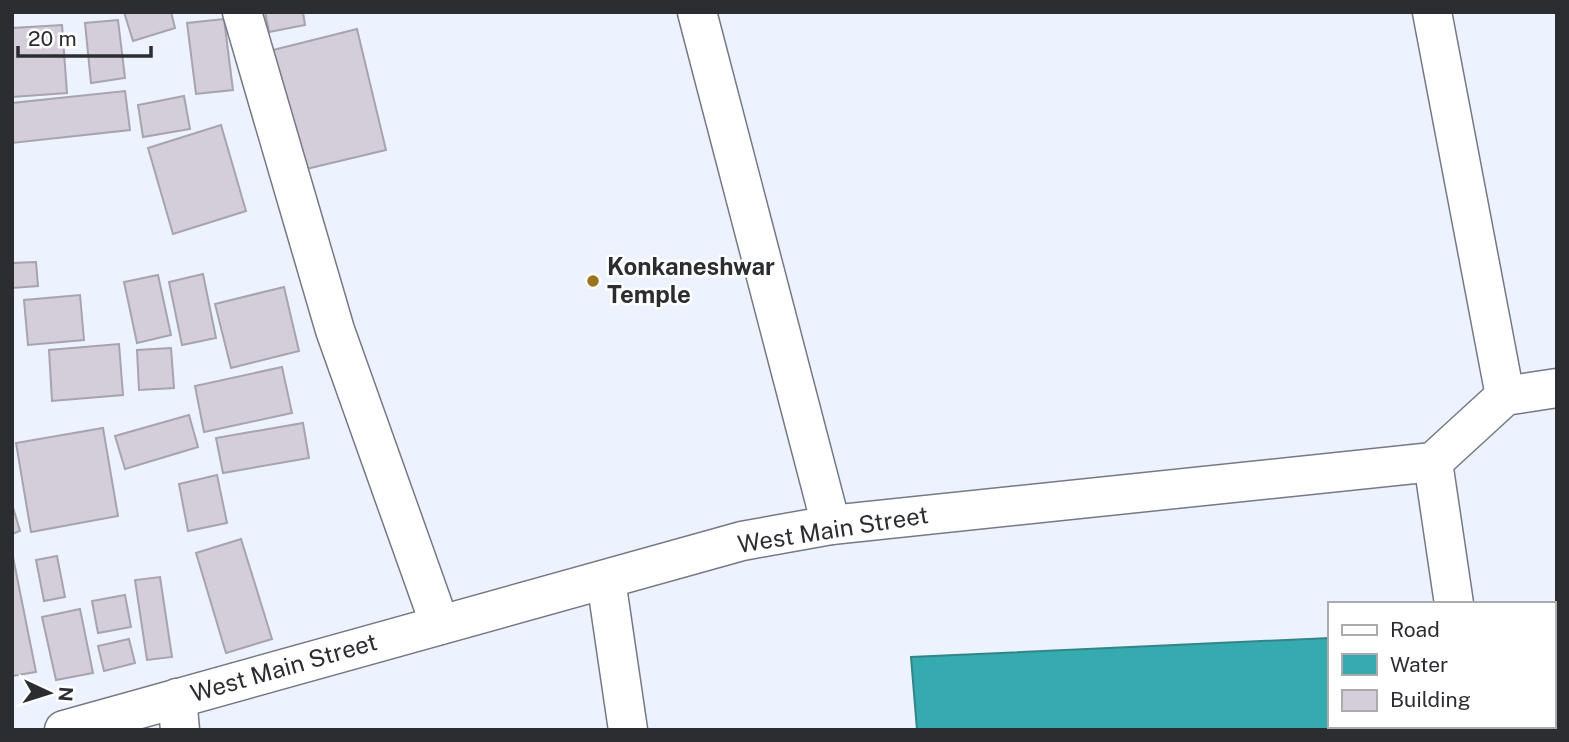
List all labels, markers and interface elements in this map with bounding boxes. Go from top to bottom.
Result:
scale bar [18,14,150,58]
text: 20 m [28,26,77,51]
place label: Konkaneshwar Temple [607,252,775,308]
marker: Konkaneshwar Temple [585,273,601,289]
street label: West Main Street [735,500,930,558]
legend [1328,602,1555,728]
text: Road [1390,617,1440,642]
street label: West Main Street [187,627,380,707]
text: Water [1390,652,1448,677]
north arrow [14,658,84,728]
text: N [54,686,77,702]
text: Building [1390,687,1471,712]

